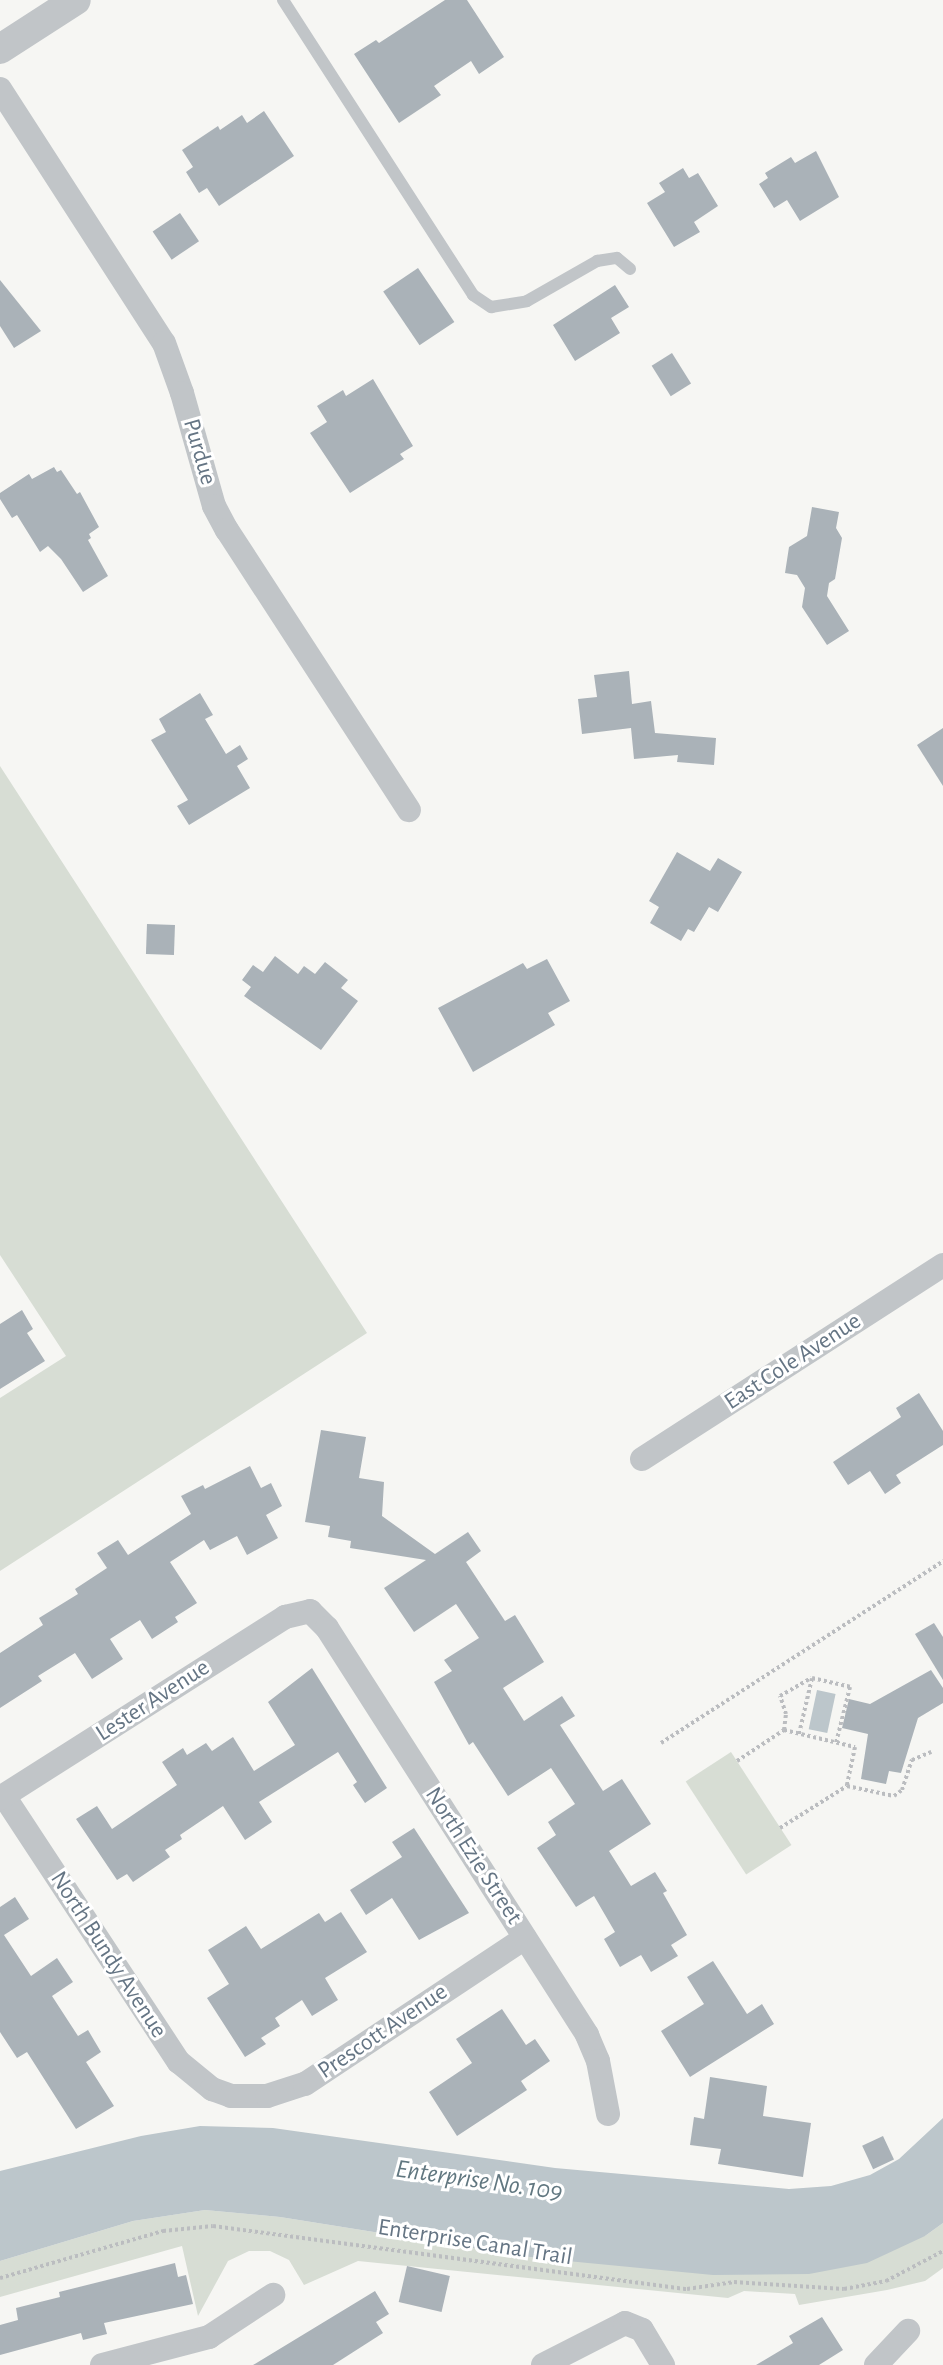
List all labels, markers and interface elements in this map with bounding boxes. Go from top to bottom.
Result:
street label: Purdue [176,416,222,488]
street label: East Cole Avenue [719,1307,867,1417]
street label: Lester Avenue [91,1654,215,1748]
street label: North Ezie Street [418,1782,528,1930]
street label: North Bundy Avenue [43,1866,173,2044]
street label: Prescott Avenue [313,1978,453,2086]
water label: Enterprise No. 109 [393,2154,565,2208]
street label: Enterprise Canal Trail [376,2213,574,2273]

